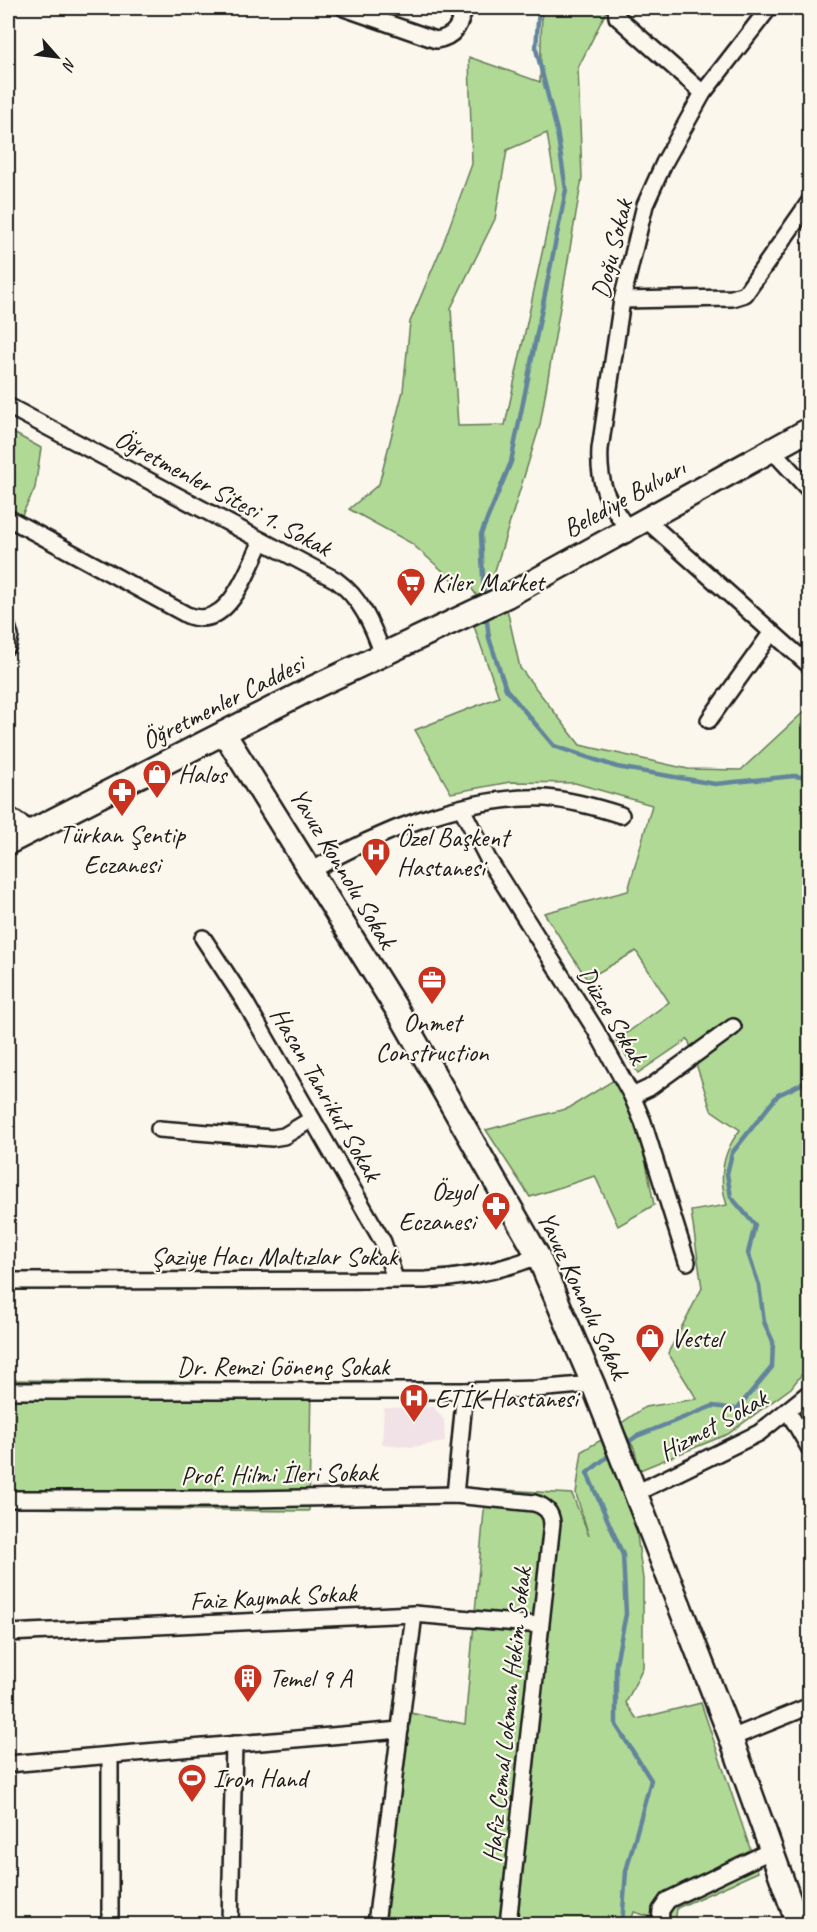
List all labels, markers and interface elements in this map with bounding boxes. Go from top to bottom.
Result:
north arrow [27,27,87,87]
text: N [57,55,81,75]
street label: Doğu Sokak [584,195,641,302]
street label: Öğretmenler Sitesi 1. Sokak [109,422,338,565]
street label: Belediye Bulvarı [557,450,692,545]
supermarket icon: Kiler Market [395,566,427,608]
place label: Kiler Market [432,566,547,599]
street label: Öğretmenler Caddesi [136,645,313,757]
shop icon: Halos [141,758,173,800]
place label: Halos [178,758,229,791]
pharmacy icon: Türkan Şentip Eczanesi [106,776,138,818]
street label: Yavuz Konnolu Sokak [282,782,405,956]
place label: Türkan Şentip Eczanesi [59,818,187,881]
place label: Özel Başkent Hastanesi [397,821,512,884]
hospital icon: Özel Başkent Hastanesi [360,836,392,878]
street label: Düzce Sokak [570,960,655,1072]
office icon: Onmet Construction [416,964,448,1006]
street label: Hasan Tanrikut Sokak [263,1001,390,1188]
place label: Onmet Construction [375,1006,490,1069]
place label: Özyol Eczanesi [399,1175,480,1238]
pharmacy icon: Özyol Eczanesi [480,1190,512,1232]
street label: Yavuz Konnolu Sokak [530,1206,637,1386]
street label: Şaziye Hacı Maltızlar Sokak [151,1240,399,1273]
shop icon: Vestel [634,1322,666,1364]
place label: Vestel [671,1322,726,1355]
street label: Dr. Remzi Gönenç Sokak [177,1350,391,1383]
street label: Hizmet Sokak [653,1381,775,1468]
hospital icon: ETİK Hastanesi [398,1382,430,1424]
place label: ETİK Hastanesi [435,1382,581,1415]
street label: Prof. Hilmi İleri Sokak [180,1456,380,1492]
street label: Hafiz Cemal Lokman Hekim Sokak [475,1564,539,1864]
street label: Faiz Kaymak Sokak [189,1576,359,1618]
building icon: Temel 9 A [232,1662,264,1704]
place label: Temel 9 A [269,1662,354,1695]
sports icon: Iron Hand [176,1762,208,1804]
place label: Iron Hand [213,1762,310,1795]

